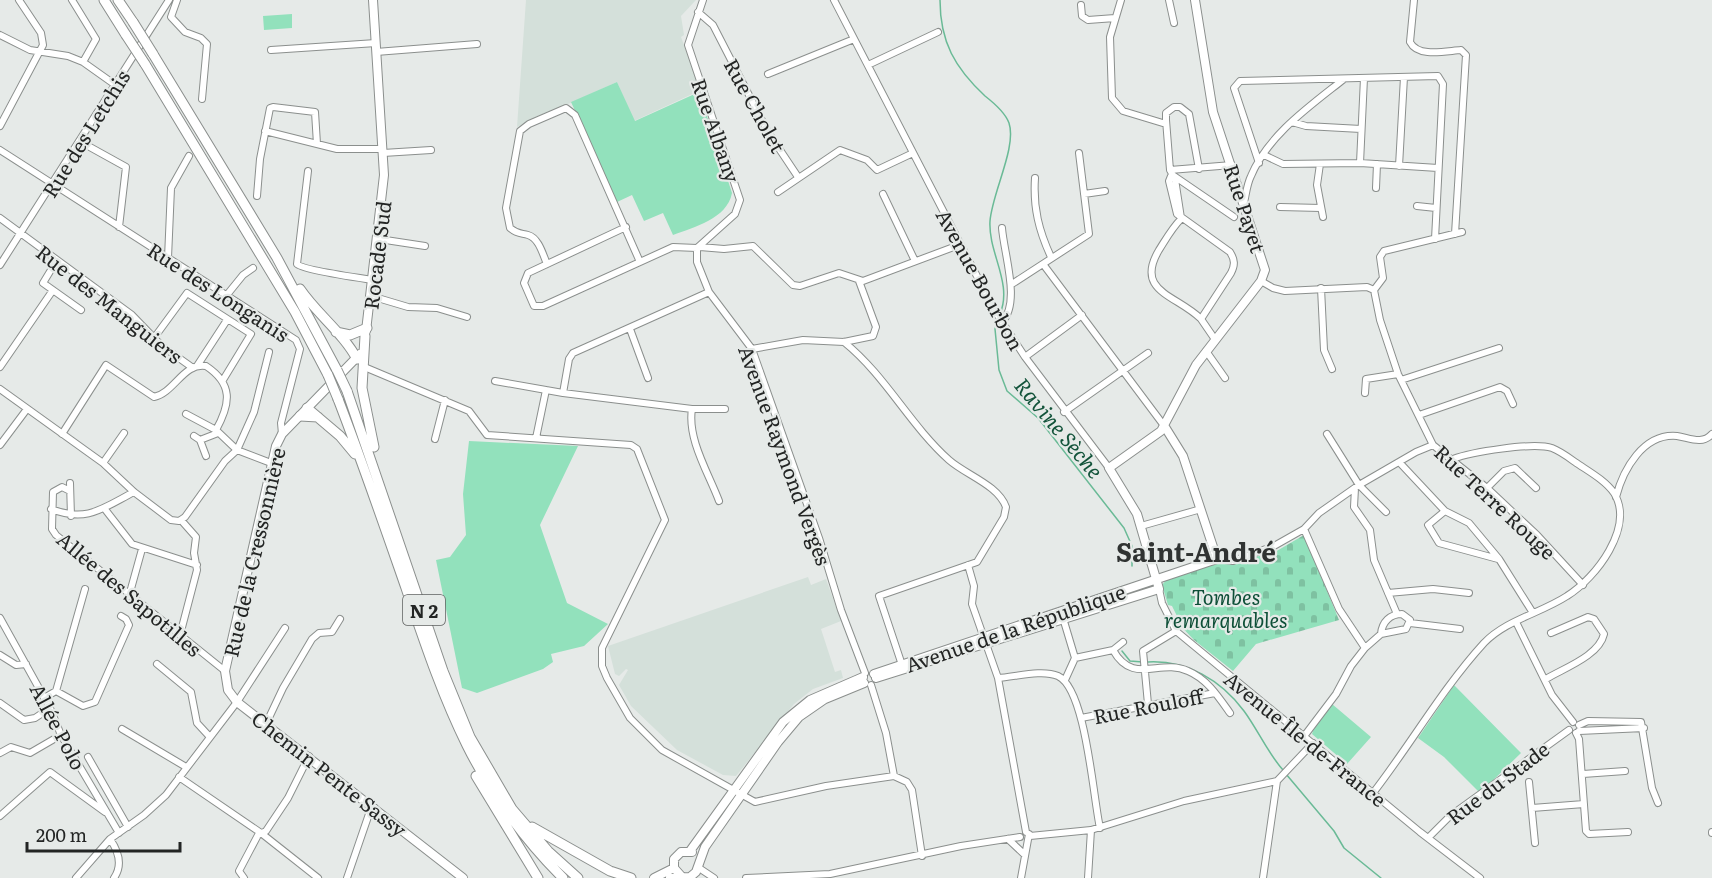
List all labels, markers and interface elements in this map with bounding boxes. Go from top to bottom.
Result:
street label: Rue Cholet [718,52,794,158]
street label: Rue des Letchis [34,63,136,203]
street label: Rue Albany [685,74,749,187]
street label: Rue Payet [1218,160,1274,256]
street label: Rocade Sud [354,199,398,311]
street label: Avenue Bourbon [930,203,1032,355]
street label: Rue des Longanis [142,234,296,348]
street label: Rue des Manguiers [30,236,190,370]
street label: Avenue Raymond Vergès [732,341,840,569]
water label: Ravine Sèche [1009,370,1111,484]
street label: Rue Terre Rouge [1428,437,1564,565]
street label: Rue de la Cressonnière [214,444,292,660]
street label: Allée des Sapotilles [51,523,209,663]
district label: Saint-André [1116,531,1276,570]
street label: Avenue de la République [901,575,1129,679]
park label: Tombes remarquables [1164,581,1288,634]
road number: N 2 [403,595,445,625]
street label: Avenue Île-de-France [1218,663,1394,813]
street label: Allée Polo [24,677,94,775]
street label: Rue Rouloff [1090,679,1207,730]
street label: Chemin Pente Sassy [246,703,414,843]
street label: Rue du Stade [1439,733,1555,831]
scale bar [27,815,180,853]
text: 200 m [36,821,87,848]

